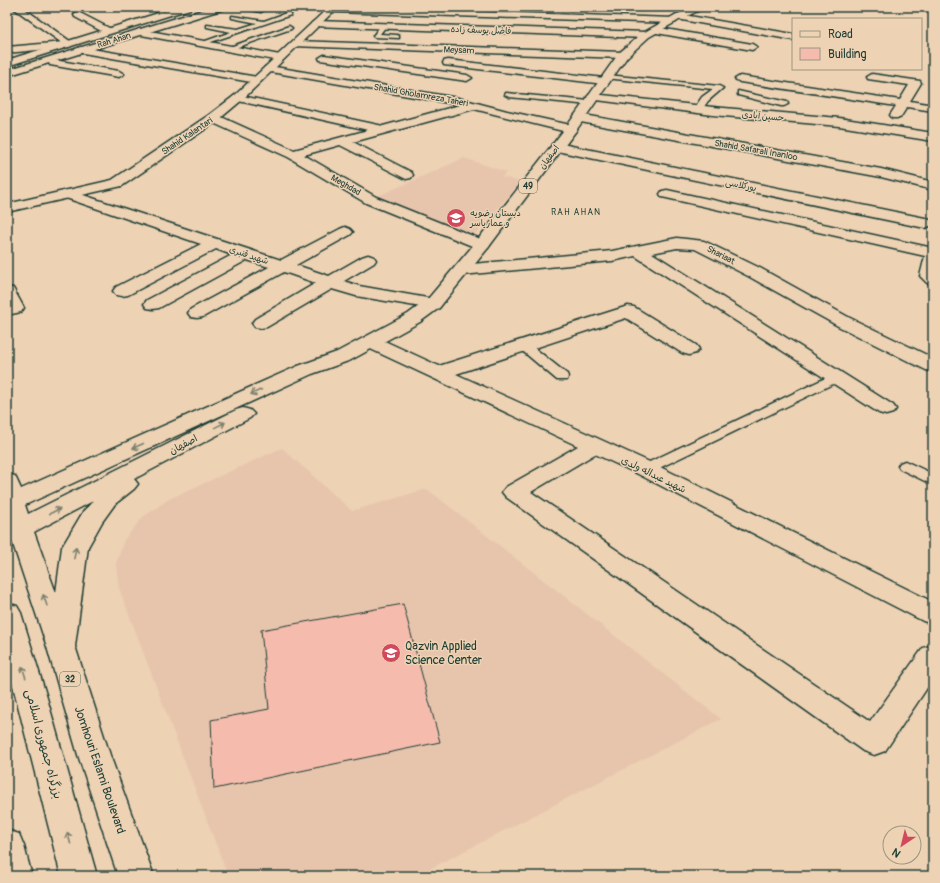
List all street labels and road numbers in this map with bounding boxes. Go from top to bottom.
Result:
street label: فاضل یوسف زاده [450,24,512,37]
street label: Rah Ahan [96,30,132,51]
street label: Meysam [443,44,475,57]
street label: Shahid Gholamreza Taheri [373,82,469,109]
street label: حسین آبادی [741,109,785,124]
street label: Shahid Kalantari [160,115,215,158]
street label: Shahid Safarali Inanloo [713,138,799,163]
street label: اصفهان [537,143,562,171]
street label: Meghdad [329,172,363,198]
street label: پورکلاسی [724,177,758,194]
road number: 49 [519,179,537,193]
street label: شهید قنبری [228,244,270,267]
street label: Shariaat [705,244,737,267]
street label: اصفهان [167,433,200,457]
street label: شهید عبداله ولدی [619,454,688,496]
road number: 32 [60,672,80,686]
street label: بزرگراه جمهوری اسلامی [22,688,65,801]
street label: Jomhouri Eslami Boulevard [71,704,128,836]

